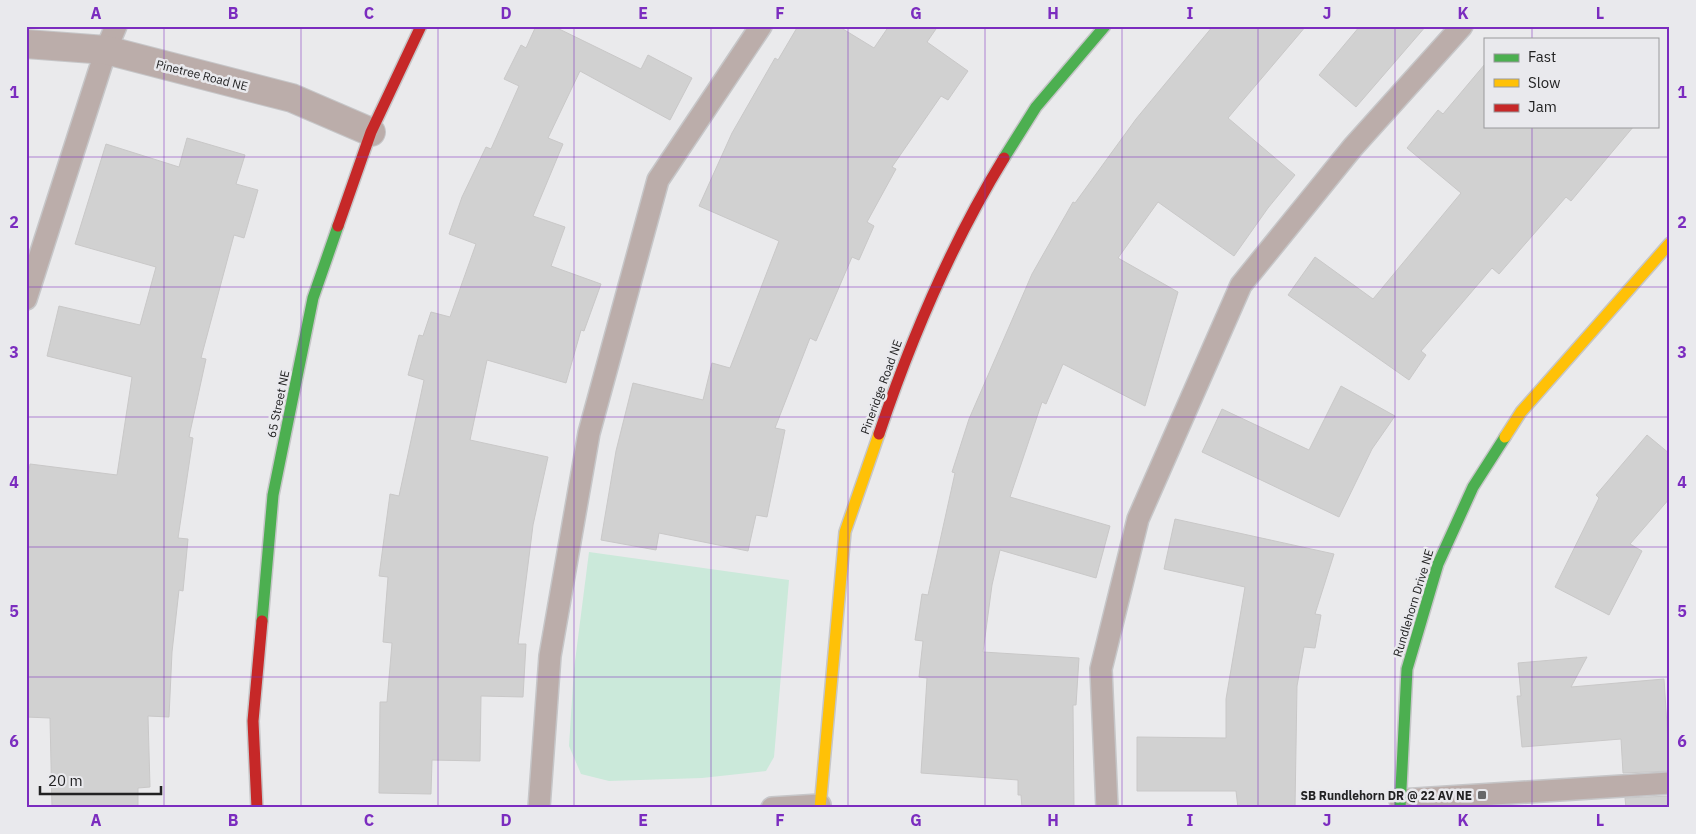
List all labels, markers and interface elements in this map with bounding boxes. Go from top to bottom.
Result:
text: A [91,3,102,23]
text: B [228,3,239,23]
text: C [364,3,374,23]
text: D [500,3,512,23]
text: E [638,3,648,23]
text: F [775,3,785,23]
text: G [910,3,922,23]
text: H [1047,3,1059,23]
text: I [1187,3,1194,23]
text: J [1323,3,1331,23]
text: K [1457,3,1469,23]
text: L [1596,3,1604,23]
legend [1484,38,1658,128]
text: Fast [1528,47,1556,66]
street label: Pinetree Road NE [155,56,249,94]
text: Slow [1528,73,1561,92]
text: 1 [9,82,19,102]
text: 1 [1677,82,1687,102]
text: Jam [1528,97,1557,116]
text: 2 [9,212,19,232]
text: 2 [1677,212,1687,232]
street label: Pineridge Road NE [857,338,905,436]
text: 3 [9,342,19,362]
text: 3 [1677,342,1687,362]
street label: 65 Street NE [264,369,292,439]
text: 4 [9,472,19,492]
text: 4 [1677,472,1687,492]
street label: Rundlehorn Drive NE [1389,547,1437,659]
text: 5 [9,601,19,621]
text: 5 [1677,601,1687,621]
text: 6 [9,731,19,751]
text: 6 [1677,731,1687,751]
scale bar [40,764,161,796]
text: 20 m [48,771,83,790]
place label: SB Rundlehorn DR @ 22 AV NE [1300,788,1472,803]
marker: SB Rundlehorn DR @ 22 AV NE [1476,789,1488,801]
text: A [91,810,102,830]
text: B [228,810,239,830]
text: C [364,810,374,830]
text: D [500,810,512,830]
text: E [638,810,648,830]
text: F [775,810,785,830]
text: G [910,810,922,830]
text: H [1047,810,1059,830]
text: I [1187,810,1194,830]
text: J [1323,810,1331,830]
text: K [1457,810,1469,830]
text: L [1596,810,1604,830]

